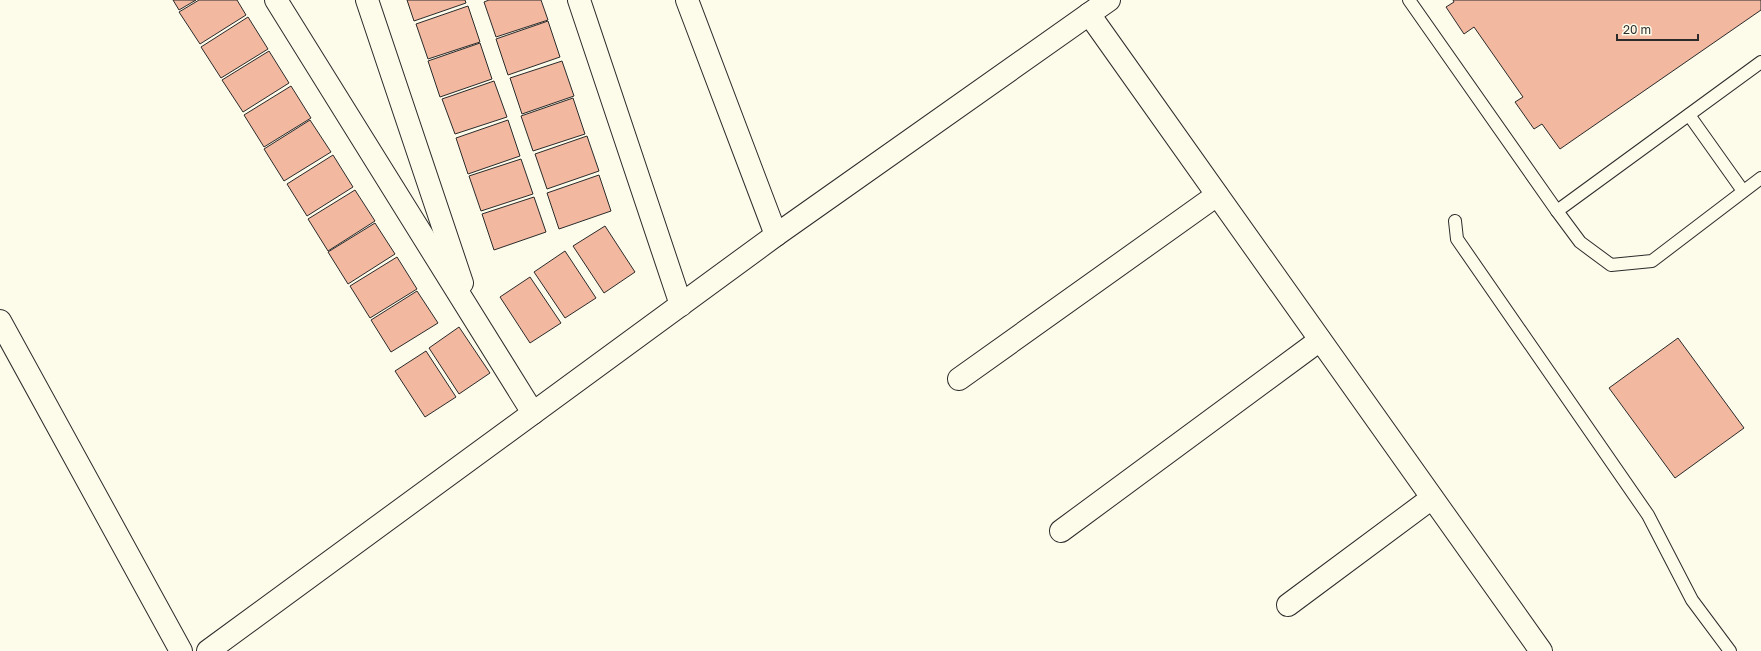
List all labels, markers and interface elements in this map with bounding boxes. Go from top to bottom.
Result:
scale bar [1617,16,1698,42]
text: 20 m [1623,22,1651,37]

